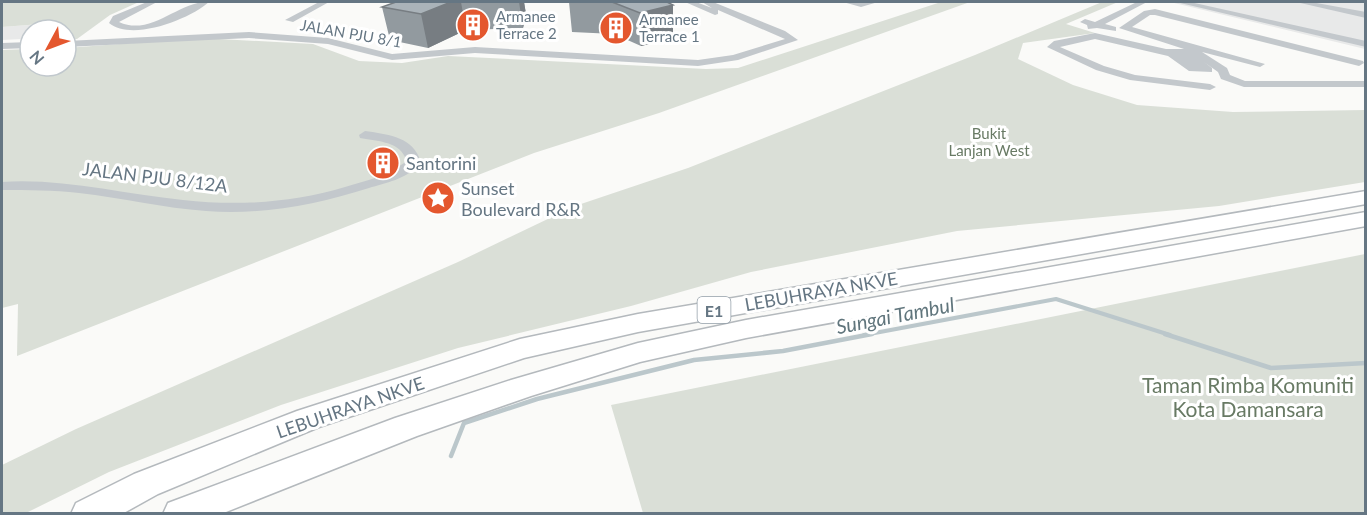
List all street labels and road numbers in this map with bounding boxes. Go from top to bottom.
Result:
street label: JALAN PJU 8/1 [299,15,403,51]
street label: JALAN PJU 8/12A [81,157,230,197]
street label: LEBUHRAYA NKVE [743,267,899,315]
road number: E1 [698,297,730,323]
street label: LEBUHRAYA NKVE [273,371,427,443]

